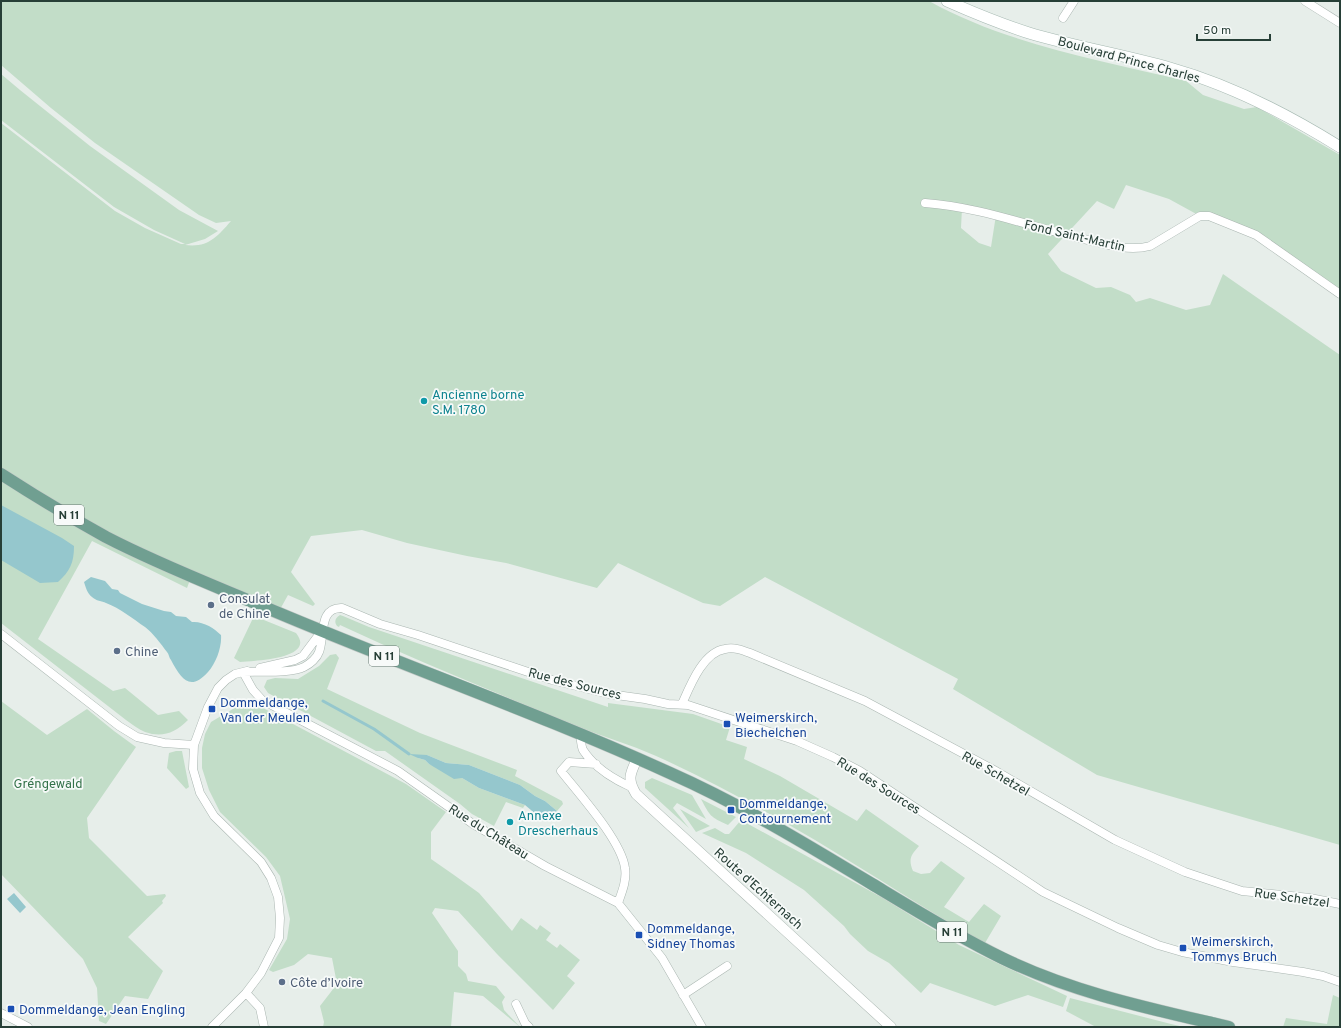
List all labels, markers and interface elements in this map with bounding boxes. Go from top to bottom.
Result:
scale bar [1197,16,1270,42]
text: 50 m [1203,23,1231,39]
street label: Boulevard Prince Charles [1056,34,1201,88]
street label: Fond Saint-Martin [1022,218,1127,256]
place label: Ancienne borne S.M. 1780 [432,388,525,419]
marker: Ancienne borne S.M. 1780 [419,396,429,406]
road number: N 11 [54,505,84,525]
place label: Consulat de Chine [219,592,270,623]
marker: Consulat de Chine [206,600,216,610]
place label: Chine [125,645,159,661]
marker: Chine [112,646,122,656]
road number: N 11 [369,646,399,666]
street label: Rue des Sources [526,666,623,704]
place label: Dommeldange, Van der Meulen [220,696,310,727]
marker: Dommeldange, Van der Meulen [207,704,217,714]
place label: Weimerskirch, Biechelchen [735,711,817,742]
marker: Weimerskirch, Biechelchen [722,719,732,729]
street label: Rue Schetzel [958,749,1032,801]
street label: Rue des Sources [833,755,923,819]
park label: Gréngewald [13,777,83,793]
place label: Dommeldange, Contournement [739,797,831,828]
street label: Rue du Château [445,802,531,864]
marker: Dommeldange, Contournement [726,805,736,815]
place label: Annexe Drescherhaus [518,809,598,840]
marker: Annexe Drescherhaus [505,817,515,827]
street label: Route d'Echternach [710,845,805,934]
street label: Rue Schetzel [1253,886,1330,912]
place label: Dommeldange, Sidney Thomas [647,922,735,953]
road number: N 11 [937,922,967,942]
marker: Dommeldange, Sidney Thomas [634,930,644,940]
place label: Weimerskirch, Tommys Bruch [1191,935,1277,966]
marker: Weimerskirch, Tommys Bruch [1178,943,1188,953]
place label: Côte d’Ivoire [290,976,363,992]
marker: Côte d’Ivoire [277,977,287,987]
place label: Dommeldange, Jean Engling [19,1003,185,1019]
marker: Dommeldange, Jean Engling [6,1004,16,1014]

